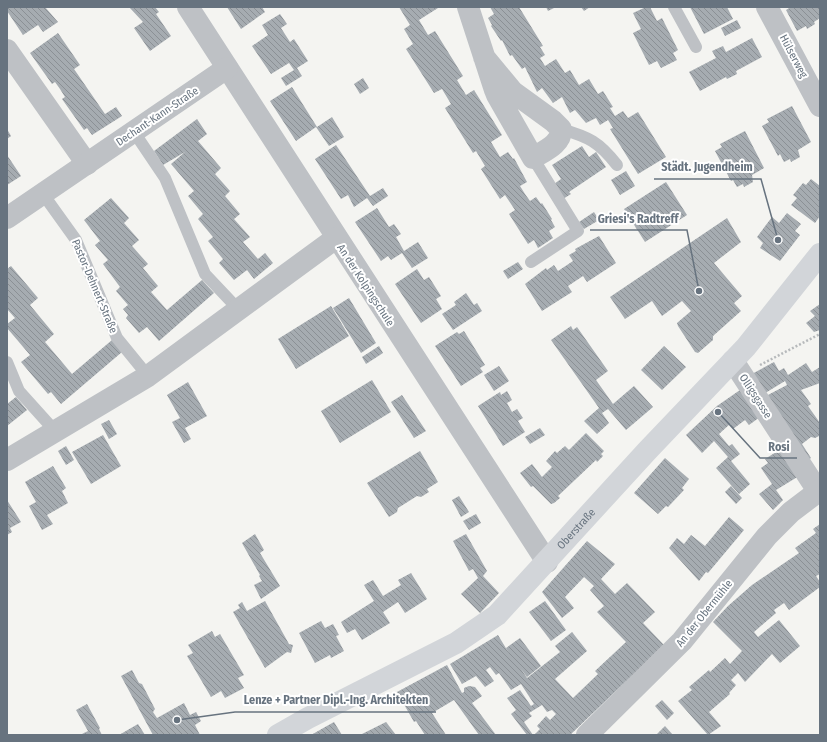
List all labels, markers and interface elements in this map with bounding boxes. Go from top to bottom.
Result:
street label: Hülserweg [777,32,811,81]
street label: Dechant-Kann-Straße [114,84,201,149]
callout: Städt. Jugendheim [654,155,761,179]
text: Städt. Jugendheim [661,160,753,174]
callout: Griesi's Radtreff [590,206,687,230]
text: Griesi's Radtreff [598,212,679,226]
street label: Pastor-Dehnert-Straße [69,237,120,335]
street label: An der Kolpingschule [334,242,397,329]
street label: Olligsgasse [736,372,775,421]
callout: Rosi [760,434,797,458]
text: Rosi [768,440,790,454]
street label: Oberstraße [554,506,598,552]
street label: An der Obermühle [673,577,735,649]
callout: Lenze + Partner Dipl.-Ing. Architekten [235,688,436,712]
text: Lenze + Partner Dipl.-Ing. Architekten [244,693,428,707]

